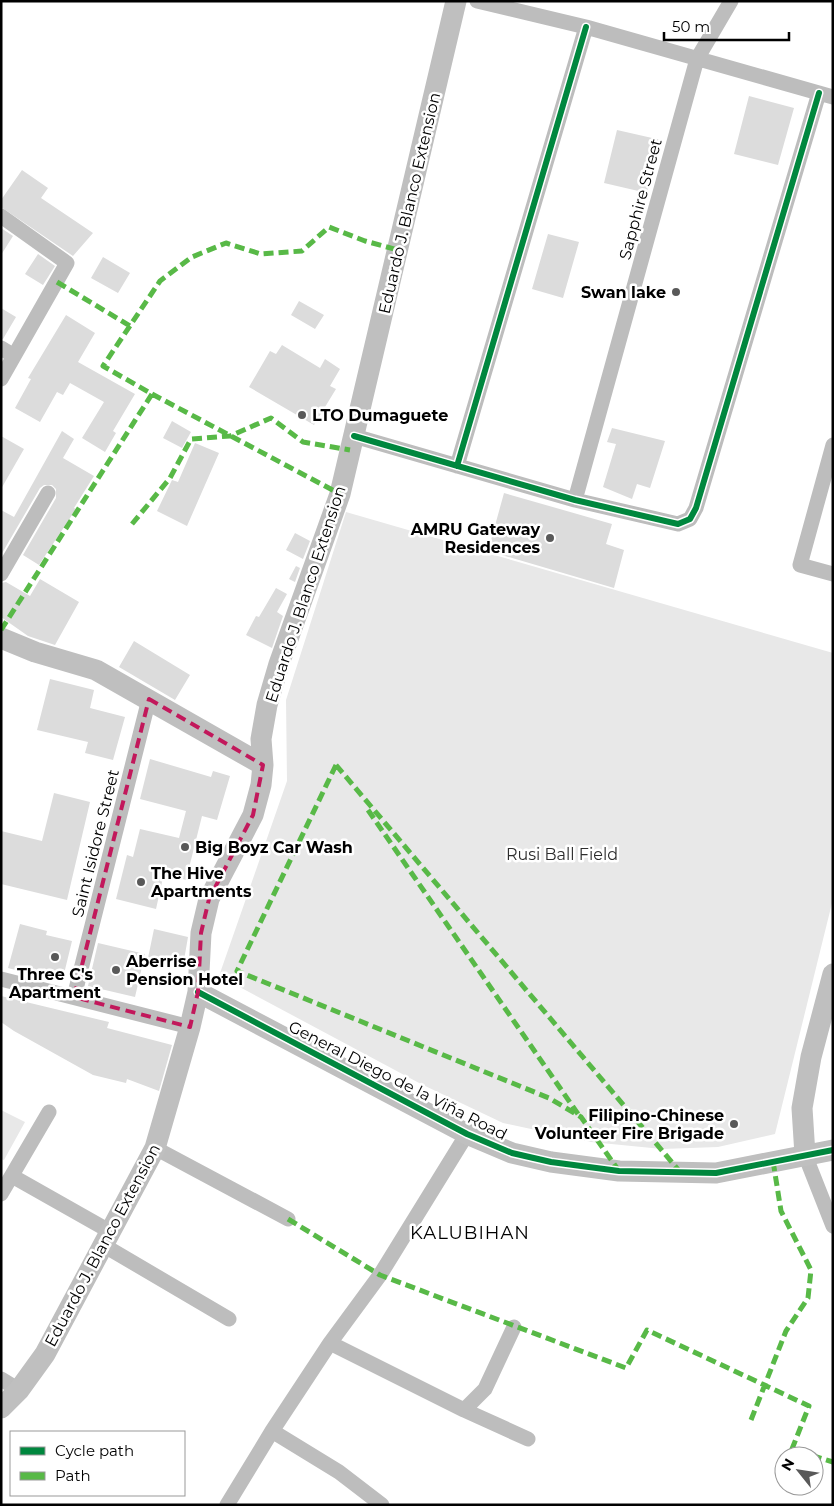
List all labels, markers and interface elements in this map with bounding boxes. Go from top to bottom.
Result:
scale bar [664,10,789,42]
text: 50 m [672,17,710,36]
street label: Eduardo J. Blanco Extension [375,91,444,316]
street label: Sapphire Street [615,136,666,262]
place label: Swan lake [581,283,666,302]
marker: Swan lake [670,286,682,298]
place label: LTO Dumaguete [312,406,448,425]
marker: LTO Dumaguete [296,409,308,421]
street label: Eduardo J. Blanco Extension [261,483,350,705]
place label: AMRU Gateway Residences [410,520,540,557]
marker: AMRU Gateway Residences [544,532,556,544]
street label: Saint Isidore Street [68,767,123,919]
place label: Big Boyz Car Wash [195,838,353,857]
marker: Big Boyz Car Wash [179,841,191,853]
park label: Rusi Ball Field [506,845,618,864]
place label: The Hive Apartments [150,864,252,901]
marker: The Hive Apartments [135,876,147,888]
marker: Three C's Apartment [49,951,61,963]
place label: Aberrise Pension Hotel [125,952,243,989]
marker: Aberrise Pension Hotel [110,964,122,976]
place label: Three C's Apartment [8,965,101,1002]
street label: General Diego de la Viña Road [285,1017,510,1144]
place label: Filipino-Chinese Volunteer Fire Brigade [534,1106,724,1143]
marker: Filipino-Chinese Volunteer Fire Brigade [728,1118,740,1130]
street label: Eduardo J. Blanco Extension [41,1141,164,1350]
district label: KALUBIHAN [410,1222,530,1244]
legend [10,1431,185,1496]
text: Cycle path [55,1441,134,1460]
north arrow [774,1446,824,1496]
text: N [777,1455,798,1474]
text: Path [55,1466,91,1485]

